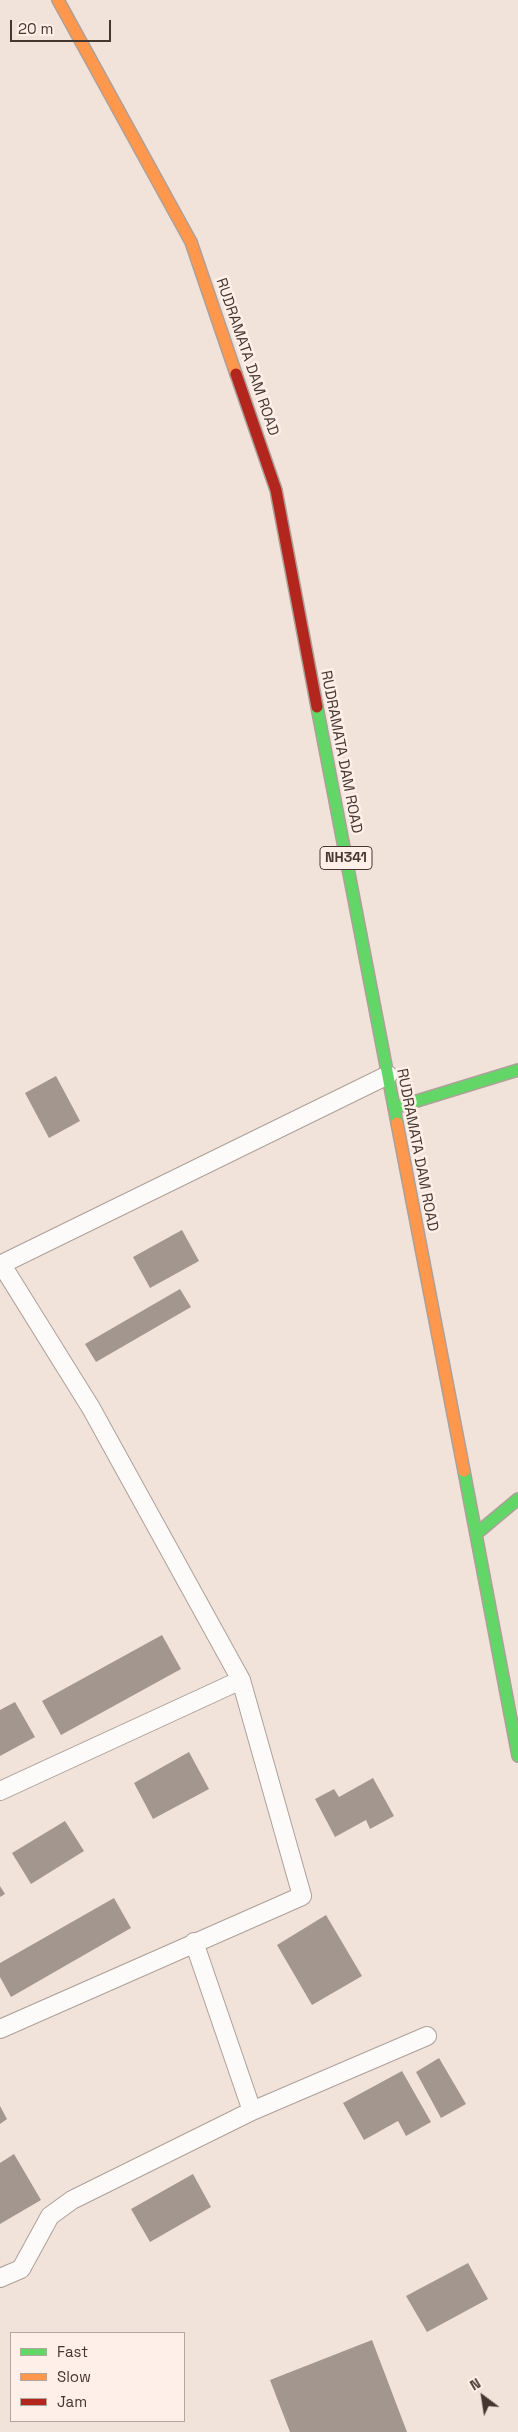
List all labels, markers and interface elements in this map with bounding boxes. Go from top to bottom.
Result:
scale bar [12,10,114,42]
text: 20 m [18,19,53,38]
street label: RUDRAMATA DAM ROAD [212,276,282,438]
street label: RUDRAMATA DAM ROAD [316,669,366,835]
road number: NH341 [320,846,372,870]
street label: RUDRAMATA DAM ROAD [392,1067,442,1233]
legend [10,2332,185,2422]
text: Fast [57,2342,88,2361]
text: Slow [57,2367,91,2386]
north arrow [458,2372,508,2422]
text: N [467,2374,484,2394]
text: Jam [57,2392,87,2411]

